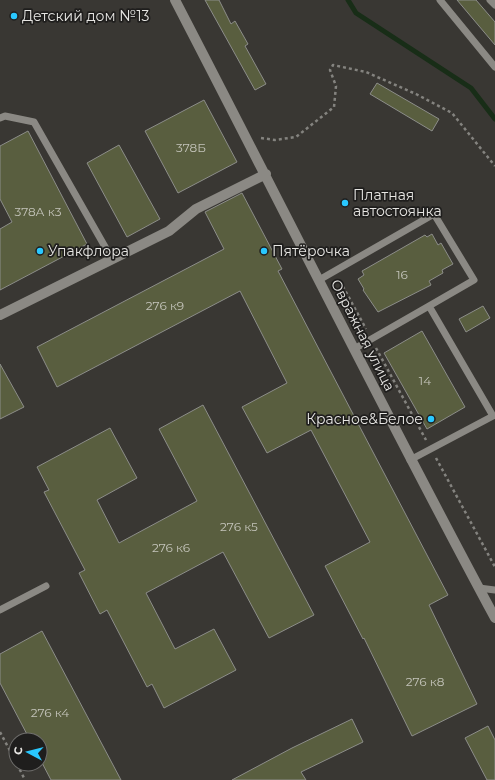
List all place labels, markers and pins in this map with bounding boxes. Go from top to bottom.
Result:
place label: Детский дом №13 [22,7,149,25]
marker: Детский дом №13 [9,11,19,21]
place label: Платная автостоянка [353,186,442,220]
marker: Платная автостоянка [340,198,350,208]
place label: Упакфлора [48,242,129,260]
place label: Пятёрочка [272,242,350,260]
marker: Упакфлора [35,246,45,256]
marker: Пятёрочка [259,246,269,256]
place label: Красное&Белое [306,410,423,428]
marker: Красное&Белое [426,414,436,424]

